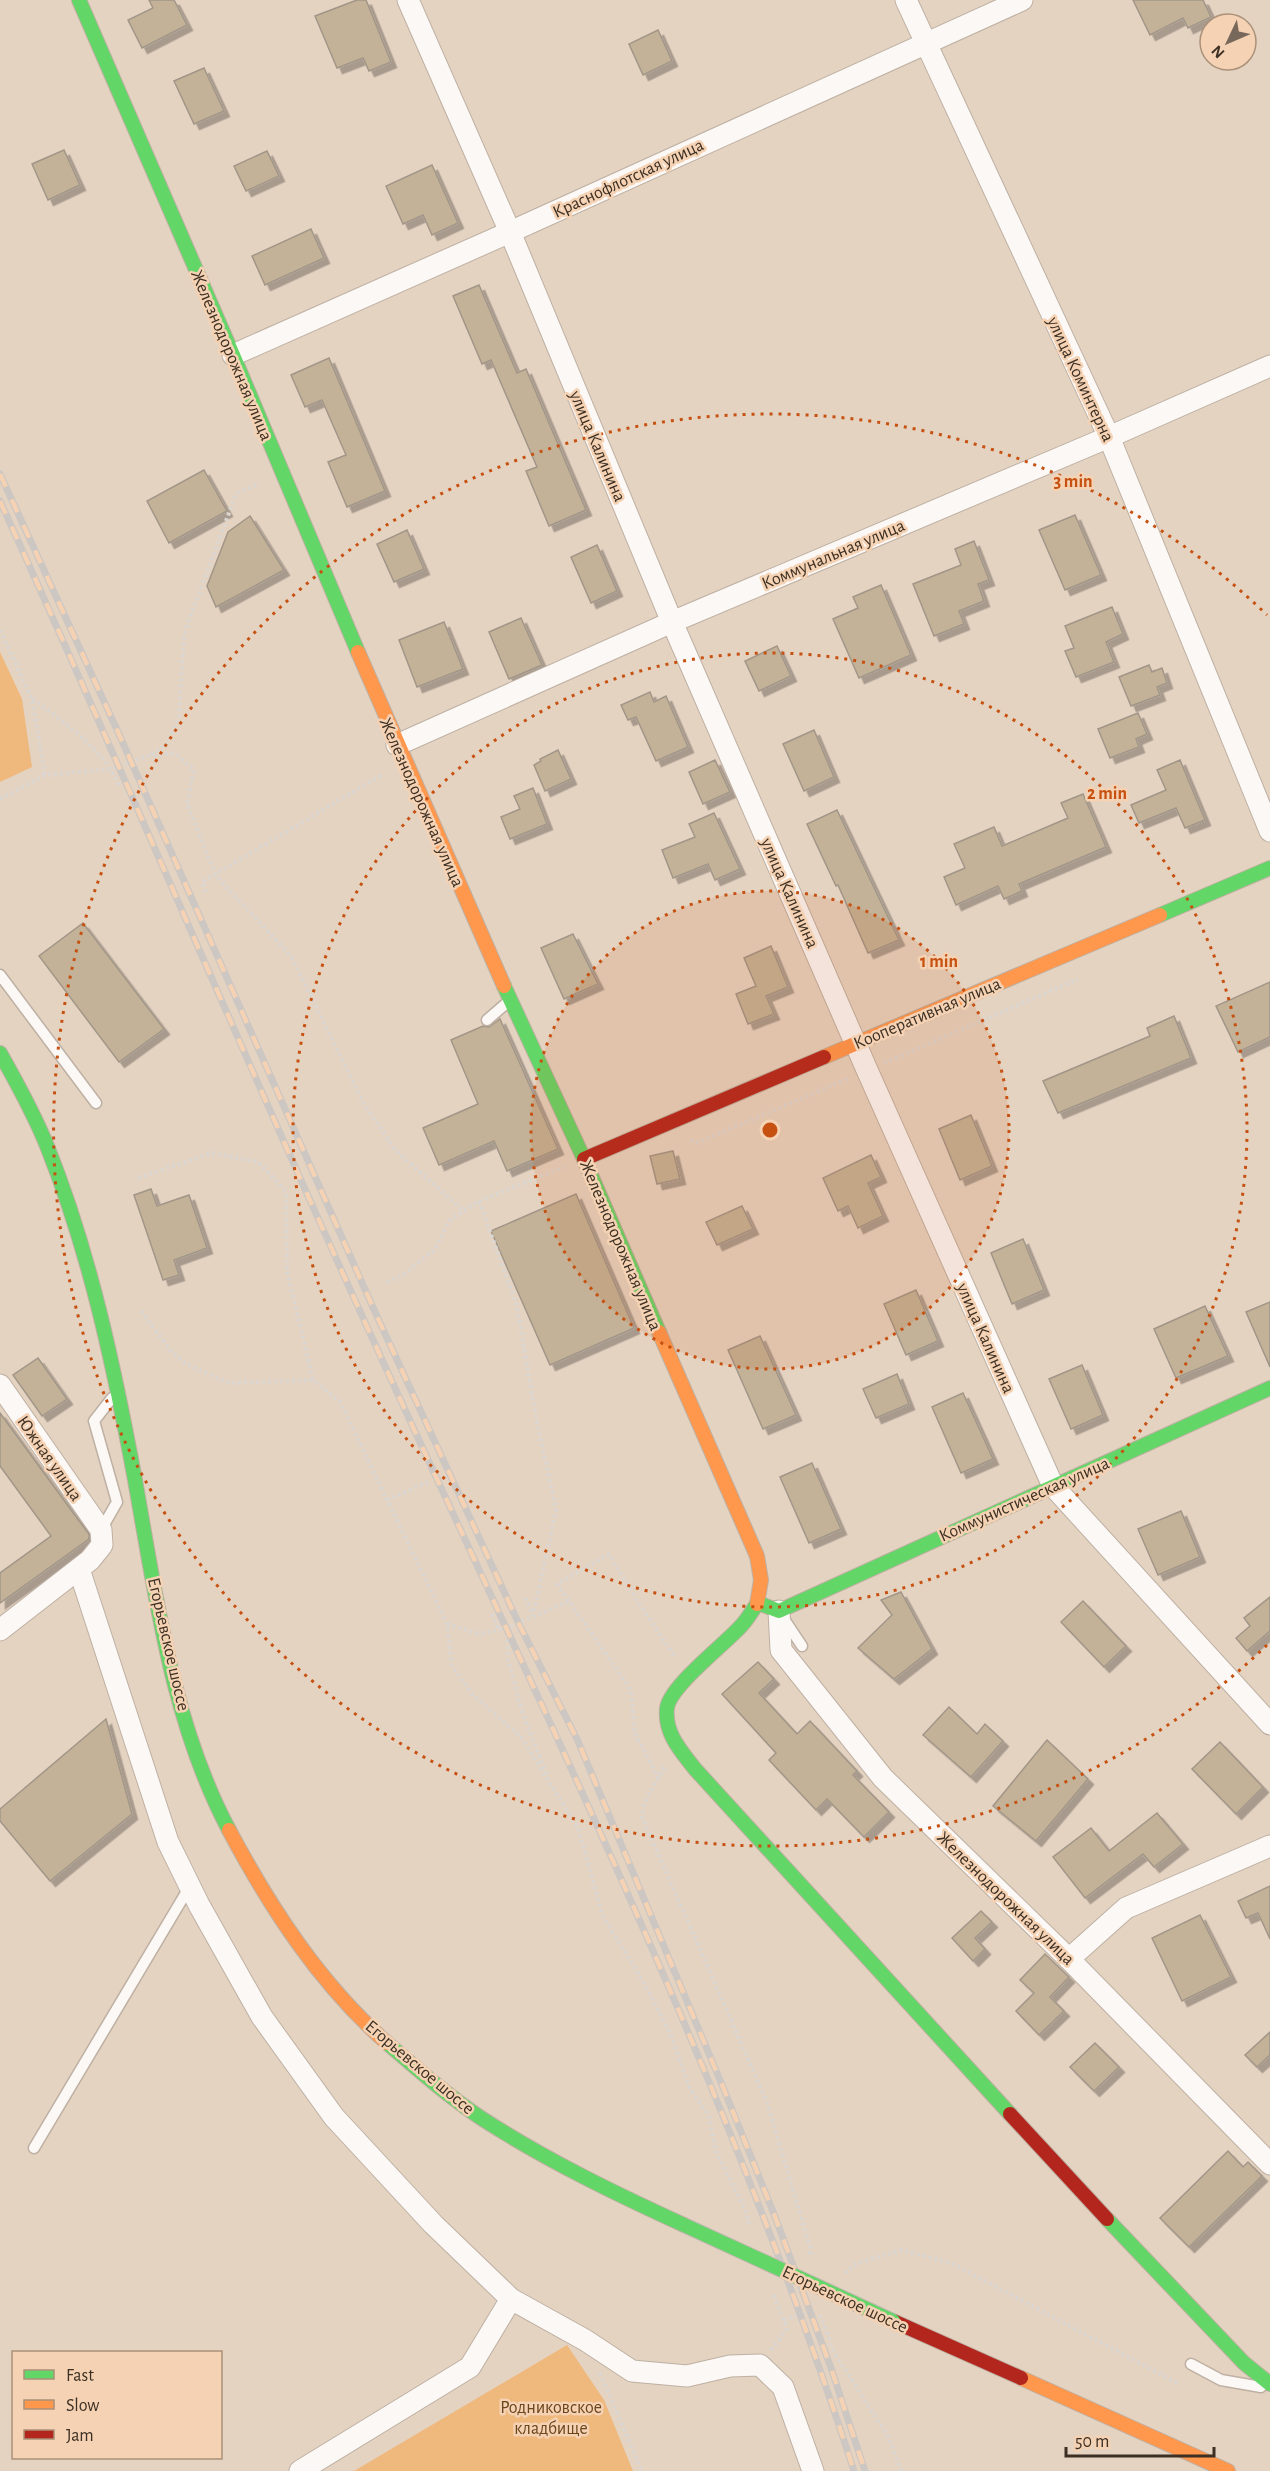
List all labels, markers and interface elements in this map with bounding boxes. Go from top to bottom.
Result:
north arrow [1198,12,1258,72]
text: N [1208,42,1228,61]
street label: Краснофлотская улица [550,136,707,222]
street label: Железнодорожная улица [187,267,275,443]
street label: улица Коминтерна [1043,313,1117,445]
street label: улица Калинина [565,387,629,504]
text: 3 min [1053,473,1093,491]
street label: Коммунальная улица [759,517,908,593]
street label: Железнодорожная улица [376,715,467,890]
text: 2 min [1087,785,1127,803]
street label: улица Калинина [756,835,821,951]
text: 1 min [920,953,958,971]
street label: Кооперативная улица [851,975,1004,1053]
centre of rings [760,1120,780,1140]
street label: Железнодорожная улица [576,1157,664,1333]
street label: улица Калинина [952,1280,1017,1396]
street label: Южная улица [13,1413,85,1504]
street label: Коммунистическая улица [937,1454,1112,1546]
street label: Егорьевское шоссе [144,1576,192,1713]
street label: Железнодорожная улица [933,1829,1078,1969]
street label: Егорьевское шоссе [361,2017,477,2118]
street label: Егорьевское шоссе [779,2263,910,2337]
legend [12,2351,222,2459]
text: Fast [66,2367,94,2385]
text: Slow [66,2397,99,2415]
park label: Родниковское кладбище [500,2399,602,2438]
scale bar [1066,2420,1214,2458]
text: Jam [66,2427,94,2445]
text: 50 m [1075,2433,1109,2451]

